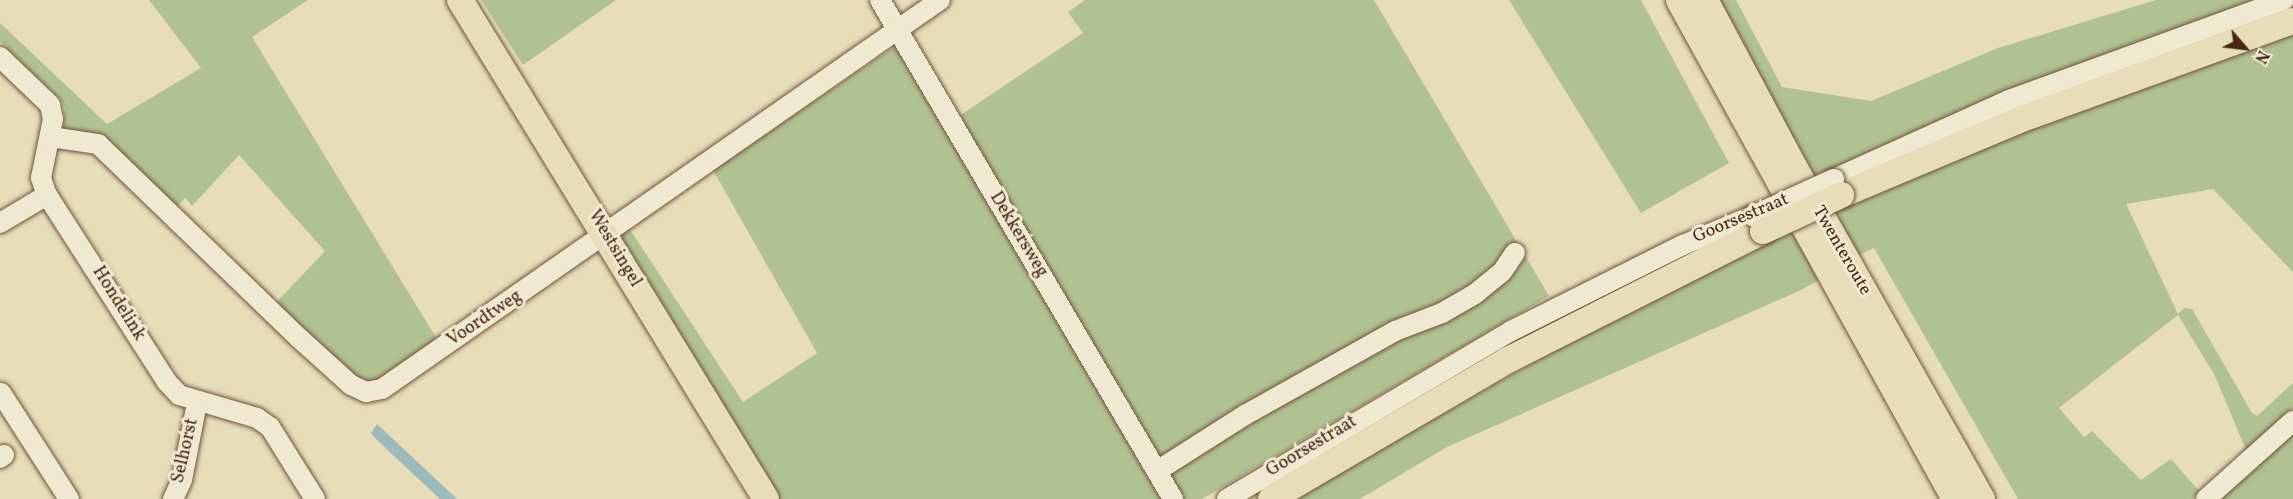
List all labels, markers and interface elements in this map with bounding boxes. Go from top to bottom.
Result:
north arrow [2215,18,2275,78]
text: N [2248,46,2273,67]
street label: Dekkersweg [984,188,1052,282]
street label: Goorsestraat [1690,189,1792,249]
street label: Twenteroute [1807,203,1875,299]
street label: Westsingel [583,207,645,291]
street label: Hondelink [87,263,149,345]
street label: Voordtweg [444,286,526,352]
street label: Goorsestraat [1263,412,1361,482]
street label: Selhorst [168,417,204,485]

